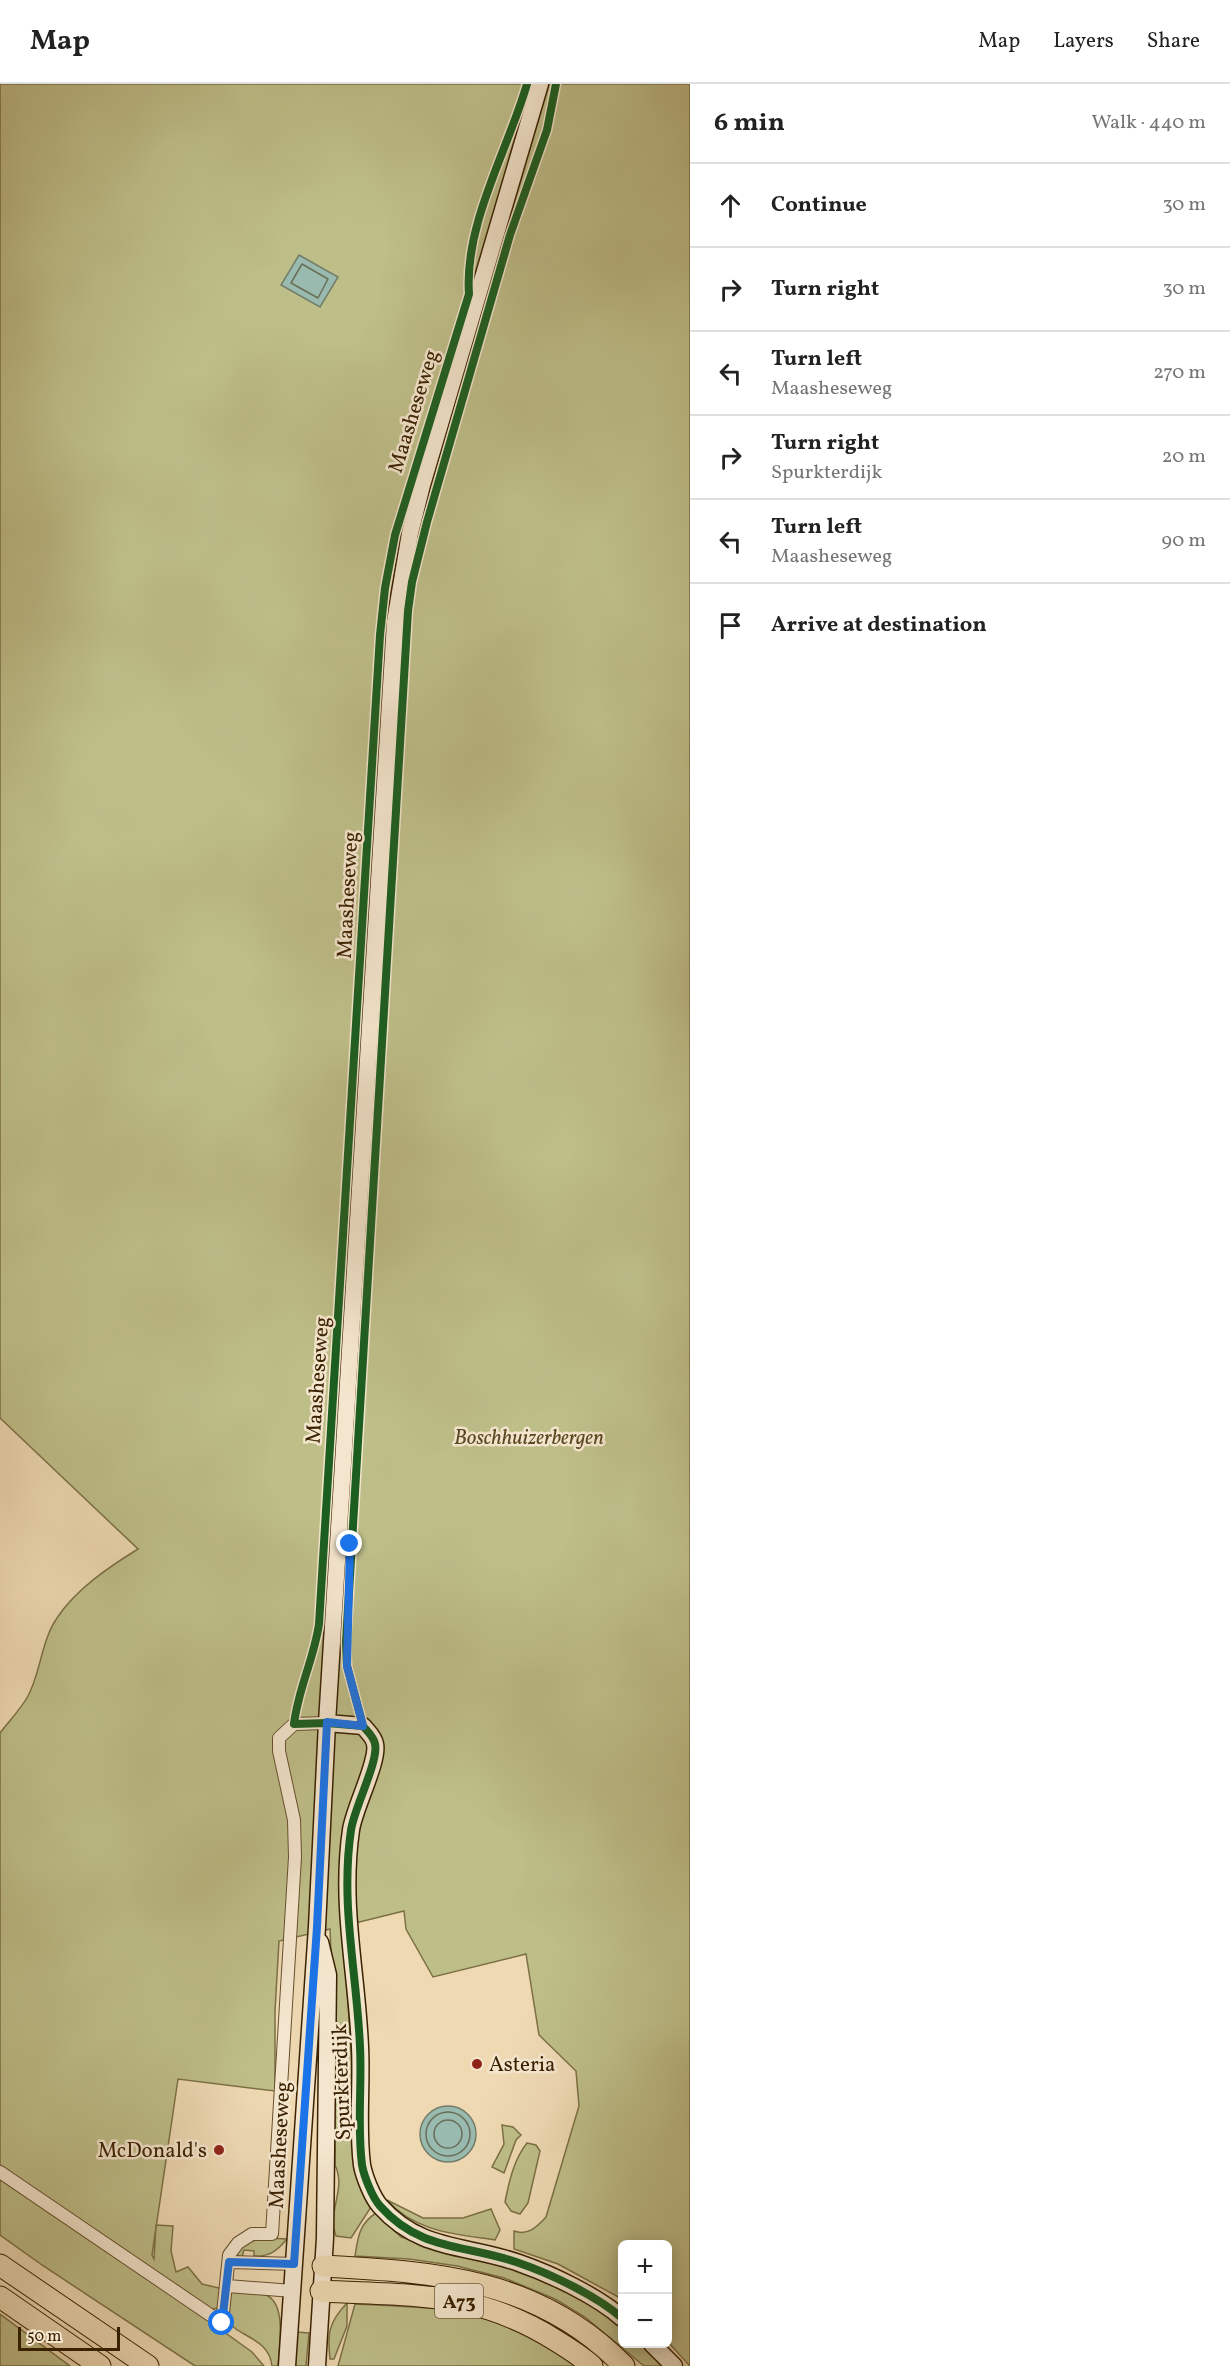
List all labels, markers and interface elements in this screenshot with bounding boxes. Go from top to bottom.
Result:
text: Map [30,22,90,61]
text: Map [978,27,1020,56]
text: Layers [1053,27,1114,56]
text: Share [1147,27,1200,56]
text: 6 min [714,105,785,141]
text: Walk · 440 m [1091,109,1206,137]
icon: ahead [714,189,747,222]
text: Continue [771,190,867,221]
text: 30 m [1162,191,1206,219]
icon: right [714,273,747,306]
text: Turn right [771,274,879,305]
text: 30 m [1162,275,1206,303]
text: Turn left [771,344,862,375]
street label: Maasheseweg [382,346,447,477]
icon: left [714,357,747,390]
text: 270 m [1153,359,1206,387]
text: Maasheseweg [771,375,892,403]
text: Turn right [771,428,879,459]
icon: right [714,441,747,474]
text: 20 m [1162,443,1206,471]
text: Spurkterdijk [771,459,882,487]
text: Turn left [771,512,862,543]
icon: left [714,525,747,558]
text: 90 m [1162,527,1206,555]
text: Maasheseweg [771,543,892,571]
icon: arrive [714,609,747,642]
text: Arrive at destination [771,610,987,641]
street label: Maasheseweg [331,831,366,959]
street label: Maasheseweg [300,1316,337,1445]
park label: Boschhuizerbergen [454,1424,604,1453]
route end [336,1530,362,1556]
street label: Spurkterdijk [326,2022,359,2141]
place label: Asteria [489,2051,555,2080]
marker: Asteria [470,2057,484,2071]
street label: Maasheseweg [263,2081,298,2209]
place label: McDonald's [98,2137,207,2166]
marker: McDonald's [212,2143,226,2157]
map controls [618,2240,672,2348]
button: + [618,2240,672,2294]
road number: A73 [435,2284,483,2318]
button: − [618,2294,672,2348]
route start [208,2309,234,2335]
scale bar [18,2324,120,2352]
text: 50 m [27,2326,61,2348]

